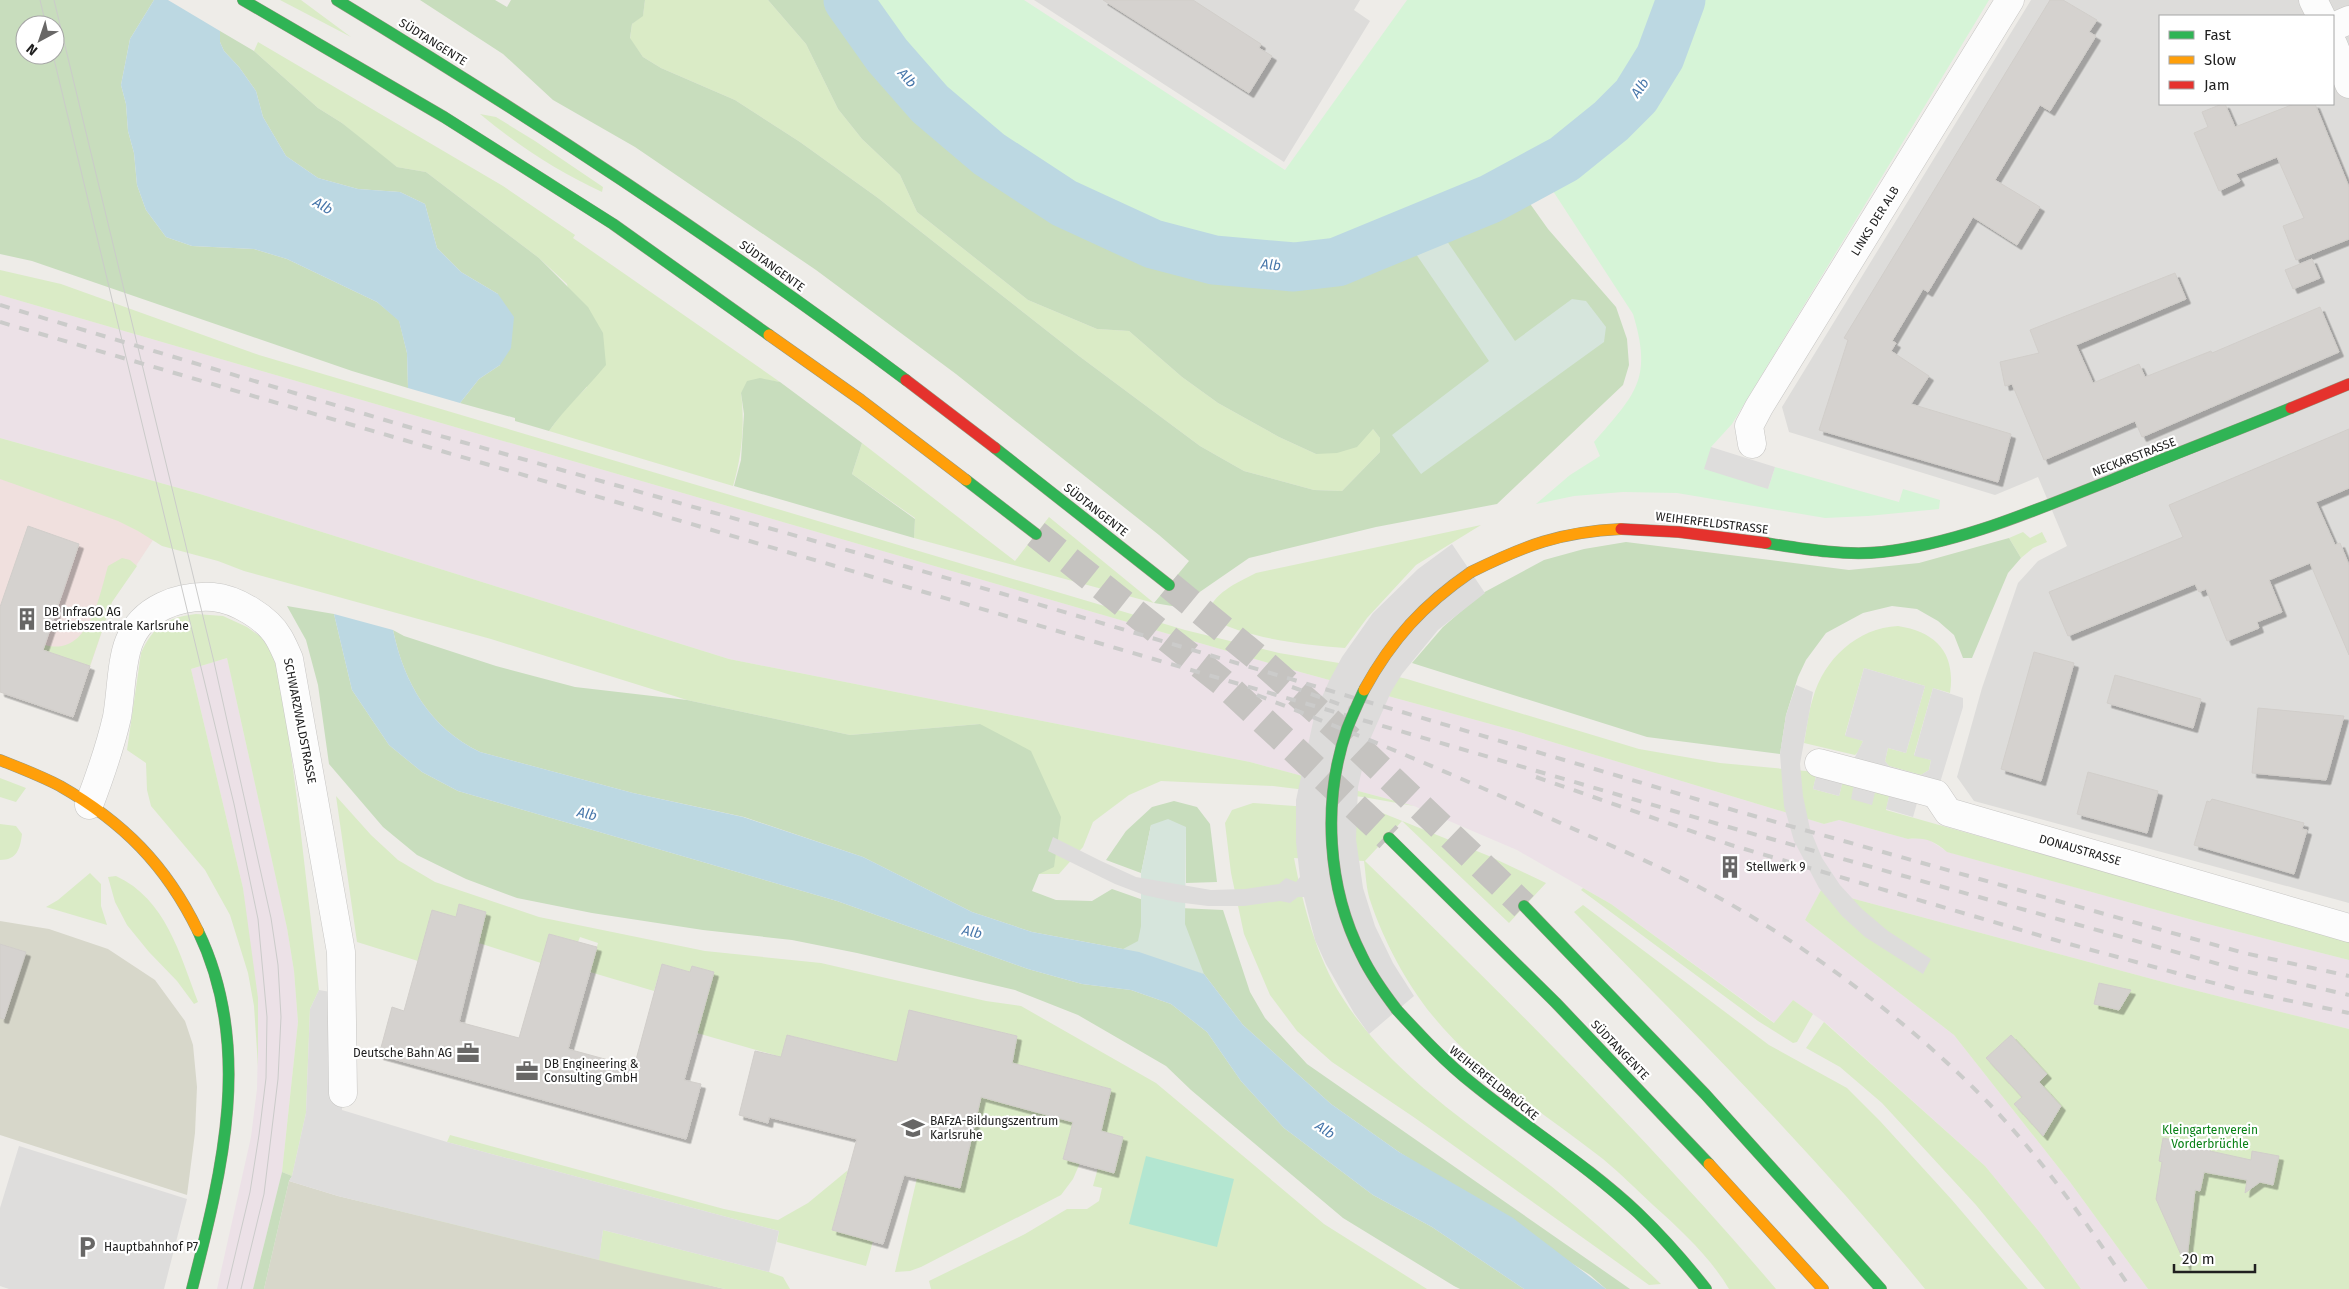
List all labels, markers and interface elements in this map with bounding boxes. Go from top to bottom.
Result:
street label: SÜDTANGENTE [397,14,471,68]
north arrow [15,15,65,65]
legend [2159,15,2334,105]
text: Fast [2204,26,2231,44]
text: N [23,40,41,59]
text: Slow [2204,51,2236,69]
water label: Alb [893,64,920,91]
water label: Alb [1627,75,1653,102]
text: Jam [2204,76,2230,94]
street label: LINKS DER ALB [1848,184,1902,258]
water label: Alb [309,193,336,218]
street label: SÜDTANGENTE [737,236,809,294]
water label: Alb [1259,256,1282,274]
street label: NECKARSTRASSE [2090,435,2178,479]
street label: SÜDTANGENTE [1061,479,1132,539]
street label: WEIHERFELDSTRASSE [1655,509,1769,537]
place label: DB InfraGO AG Betriebszentrale Karlsruhe [44,605,189,633]
building icon: DB InfraGO AG Betriebszentrale Karlsruhe [14,606,40,632]
street label: SCHWARZWALDSTRASSE [281,657,319,785]
water label: Alb [574,803,599,825]
street label: DONAUSTRASSE [2037,832,2123,868]
building icon: Stellwerk 9 [1717,854,1743,880]
place label: Stellwerk 9 [1746,860,1806,874]
water label: Alb [959,921,984,943]
street label: SÜDTANGENTE [1588,1016,1653,1083]
office icon: Deutsche Bahn AG [455,1040,481,1066]
street label: WEIHERFELDBRÜCKE [1447,1041,1543,1123]
place label: Deutsche Bahn AG [353,1046,452,1060]
place label: DB Engineering & Consulting GmbH [544,1057,639,1085]
office icon: DB Engineering & Consulting GmbH [514,1058,540,1084]
place label: BAFzA-Bildungszentrum Karlsruhe [930,1114,1058,1142]
school or university icon: BAFzA-Bildungszentrum Karlsruhe [900,1115,926,1141]
water label: Alb [1311,1117,1338,1143]
park label: Kleingartenverein Vorderbrüchle [2162,1123,2258,1151]
parking icon: Hauptbahnhof P7 [74,1234,100,1260]
place label: Hauptbahnhof P7 [104,1240,198,1254]
scale bar [2174,1242,2255,1274]
text: 20 m [2182,1250,2215,1268]

